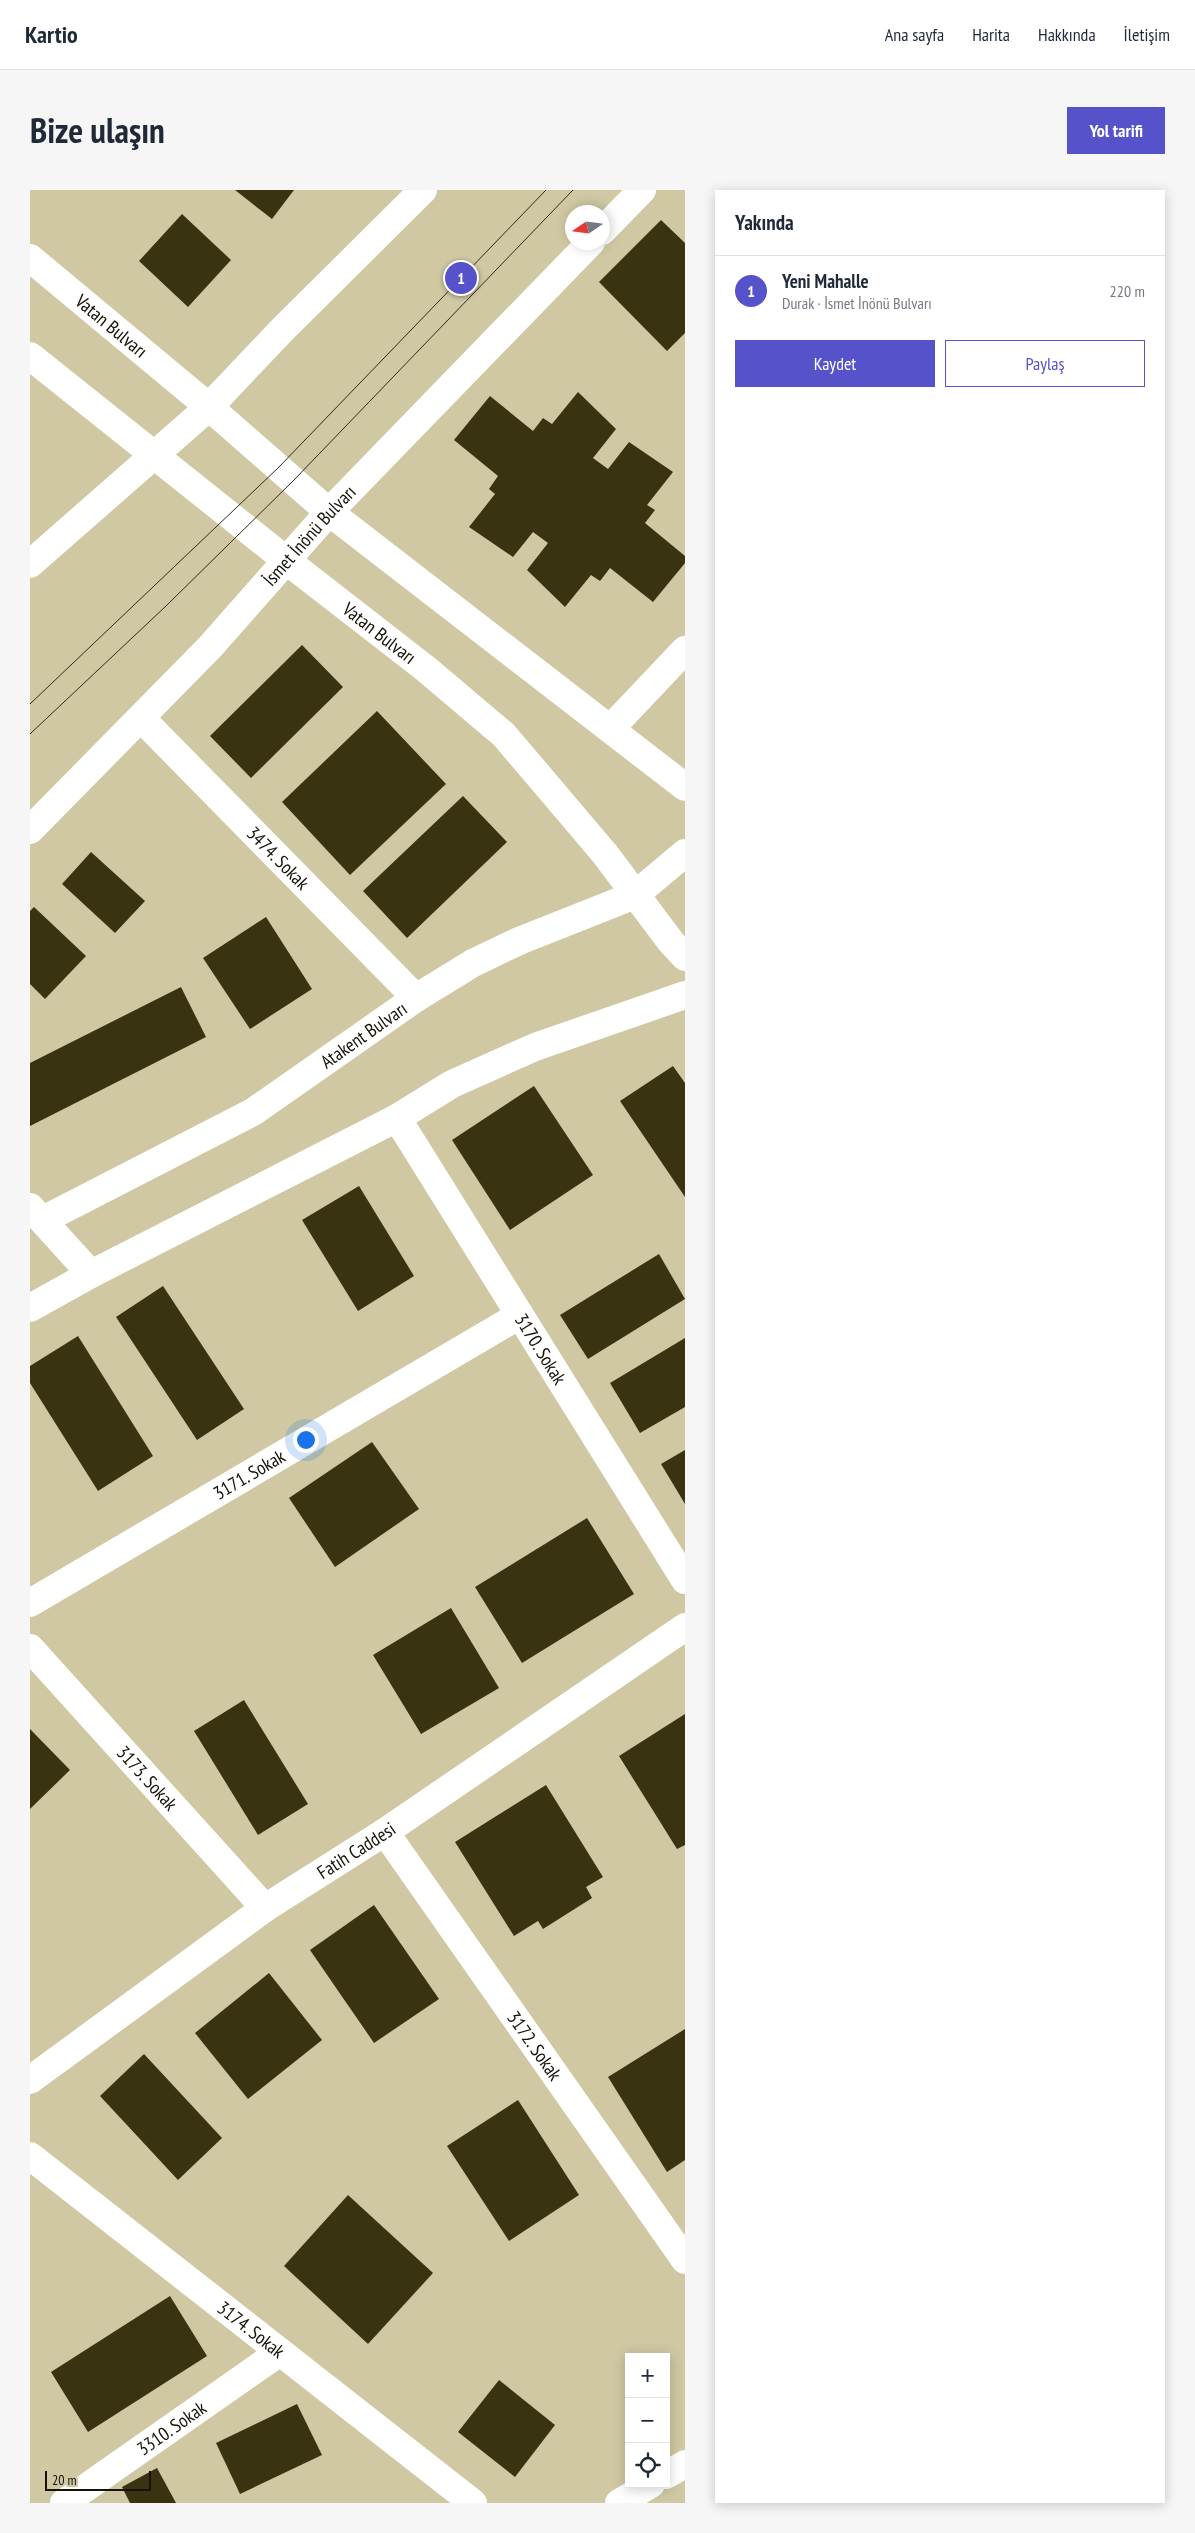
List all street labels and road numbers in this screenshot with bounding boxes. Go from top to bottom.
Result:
street label: Vatan Bulvarı [70,288,153,363]
street label: İsmet İnönü Bulvarı [257,480,361,591]
street label: Vatan Bulvarı [337,596,421,669]
street label: 3474. Sokak [242,821,315,895]
street label: Atakent Bulvarı [316,996,411,1073]
street label: 3170. Sokak [510,1309,572,1389]
street label: 3171. Sokak [209,1444,290,1505]
street label: 3173. Sokak [112,1740,183,1816]
street label: Fatih Caddesi [312,1817,400,1884]
street label: 3172. Sokak [502,2006,568,2086]
street label: 3174. Sokak [213,2295,290,2364]
street label: 3310. Sokak [132,2395,211,2460]

